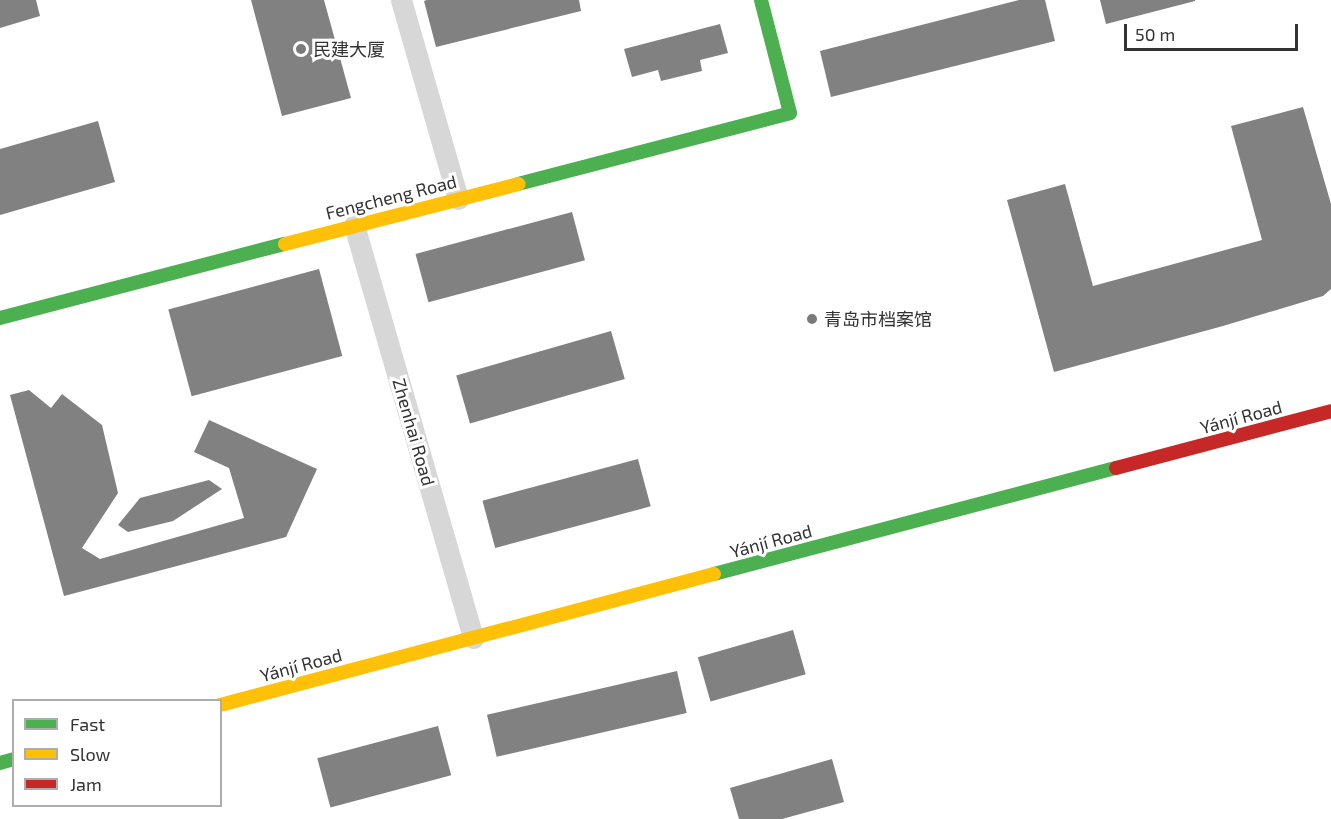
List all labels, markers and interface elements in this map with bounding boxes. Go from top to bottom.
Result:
scale bar [1127,12,1301,50]
text: 50 m [1135,23,1175,45]
place label: 民建大厦 [313,38,385,60]
marker: 民建大厦 [294,42,308,56]
street label: Fengcheng Road [323,170,459,224]
place label: 青岛市档案馆 [824,308,932,330]
marker: 青岛市档案馆 [805,312,819,326]
street label: Zhenhai Road [388,376,440,488]
street label: Yánjí Road [1198,396,1284,438]
street label: Yánjí Road [728,520,814,562]
street label: Yánjí Road [258,644,344,686]
legend [12,699,222,807]
text: Fast [70,713,105,735]
text: Slow [70,743,110,765]
text: Jam [70,773,102,795]

